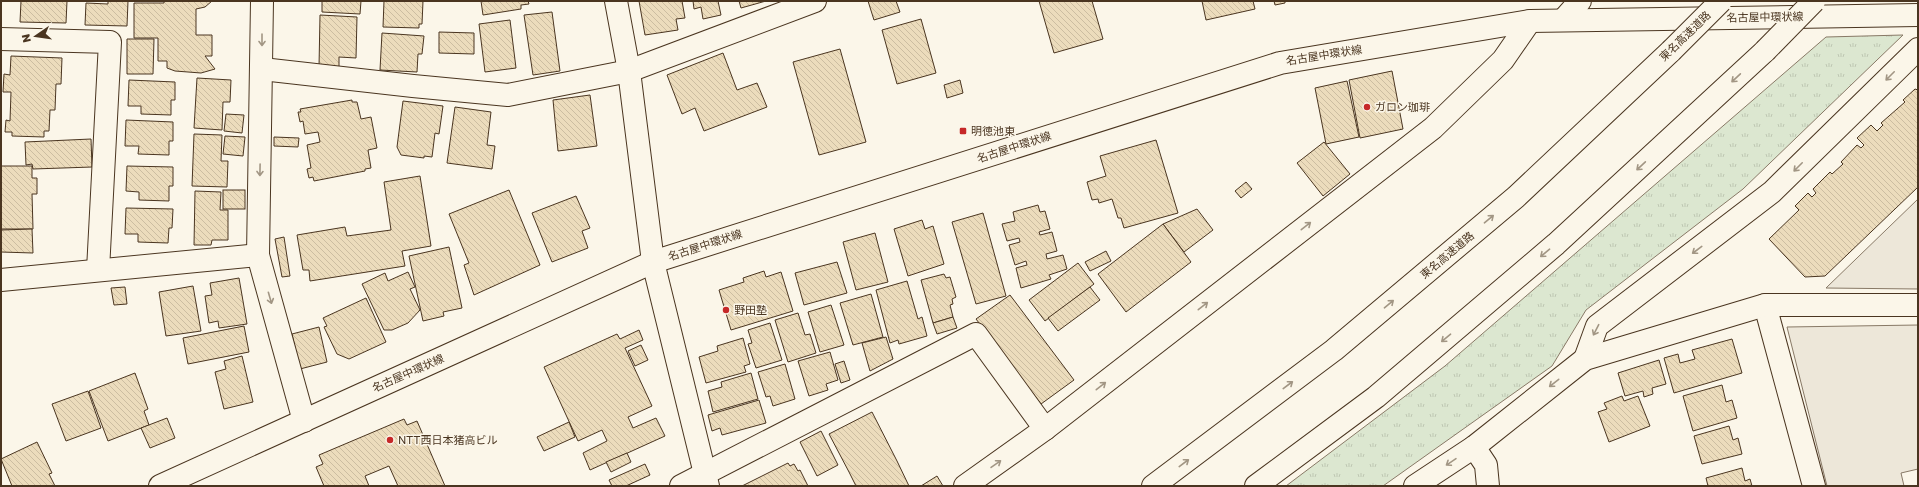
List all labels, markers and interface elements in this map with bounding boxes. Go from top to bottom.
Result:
street label: 東名高速道路 [1656,8,1713,63]
street label: 名古屋中環状線 [1726,9,1804,24]
north arrow [16,16,56,56]
text: N [18,33,33,44]
one-way arrow [258,33,266,46]
street label: 名古屋中環状線 [1285,42,1363,67]
one-way arrow [1885,71,1895,81]
one-way arrow [1731,73,1742,82]
place label: ガロン珈琲 [1375,100,1430,113]
marker: ガロン珈琲 [1362,102,1372,112]
place label: 明徳池東 [971,124,1015,137]
marker: 明徳池東 [958,126,968,136]
street label: 名古屋中環状線 [975,128,1052,165]
one-way arrow [1636,161,1646,170]
one-way arrow [1793,162,1803,172]
one-way arrow [256,163,264,176]
one-way arrow [1483,215,1494,224]
one-way arrow [1301,222,1312,231]
street label: 名古屋中環状線 [666,226,743,263]
street label: 東名高速道路 [1417,228,1476,281]
one-way arrow [1692,245,1703,254]
one-way arrow [1540,249,1550,258]
one-way arrow [267,292,274,305]
one-way arrow [1384,299,1395,308]
one-way arrow [1198,302,1209,310]
place label: 野田塾 [734,303,767,316]
marker: 野田塾 [721,305,731,315]
one-way arrow [1592,324,1599,336]
one-way arrow [1441,333,1451,342]
street label: 名古屋中環状線 [370,351,446,394]
one-way arrow [1548,379,1559,388]
one-way arrow [1282,381,1293,389]
one-way arrow [1095,382,1106,390]
place label: NTT西日本猪高ビル [398,433,497,446]
marker: NTT西日本猪高ビル [385,435,395,445]
one-way arrow [1446,458,1457,466]
one-way arrow [991,459,1002,468]
one-way arrow [1178,459,1189,467]

